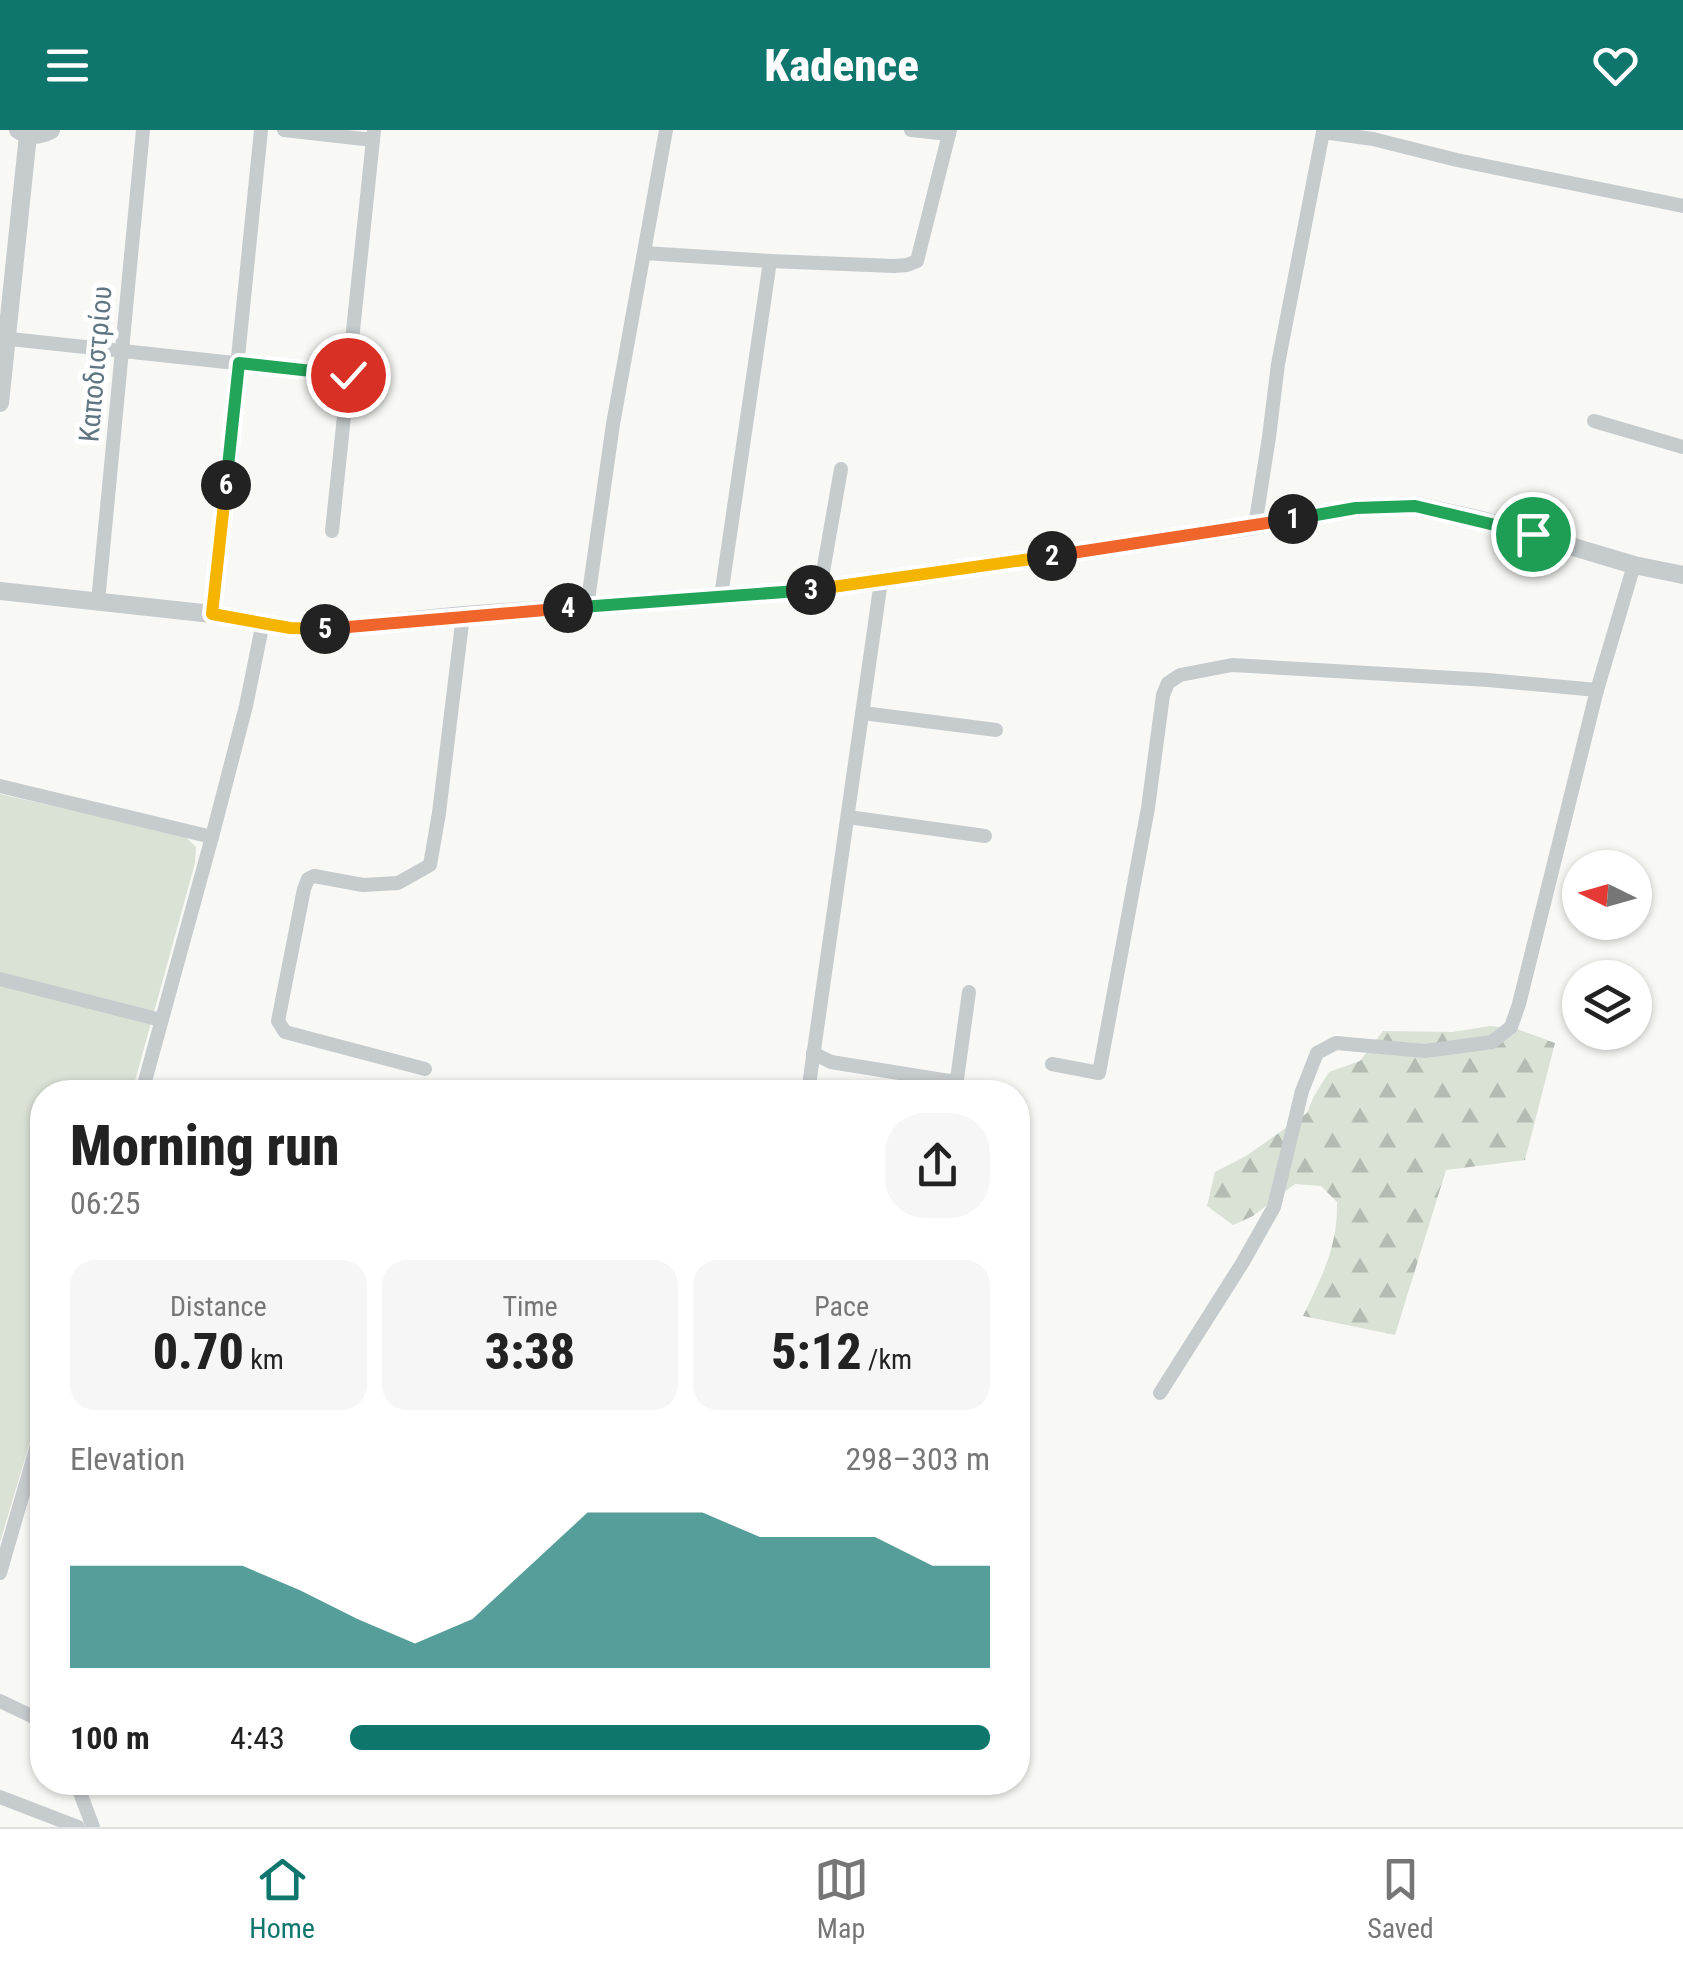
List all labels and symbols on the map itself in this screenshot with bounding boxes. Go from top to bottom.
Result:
street label: Καποδιστρίου [72,285,119,443]
pin [306,333,391,418]
pin: 6 [201,460,251,510]
pin [1491,492,1576,577]
pin: 1 [1268,494,1318,544]
pin: 2 [1027,531,1077,581]
pin: 3 [786,565,836,615]
pin: 4 [543,583,593,633]
pin: 5 [300,604,350,654]
north arrow [1562,850,1652,940]

